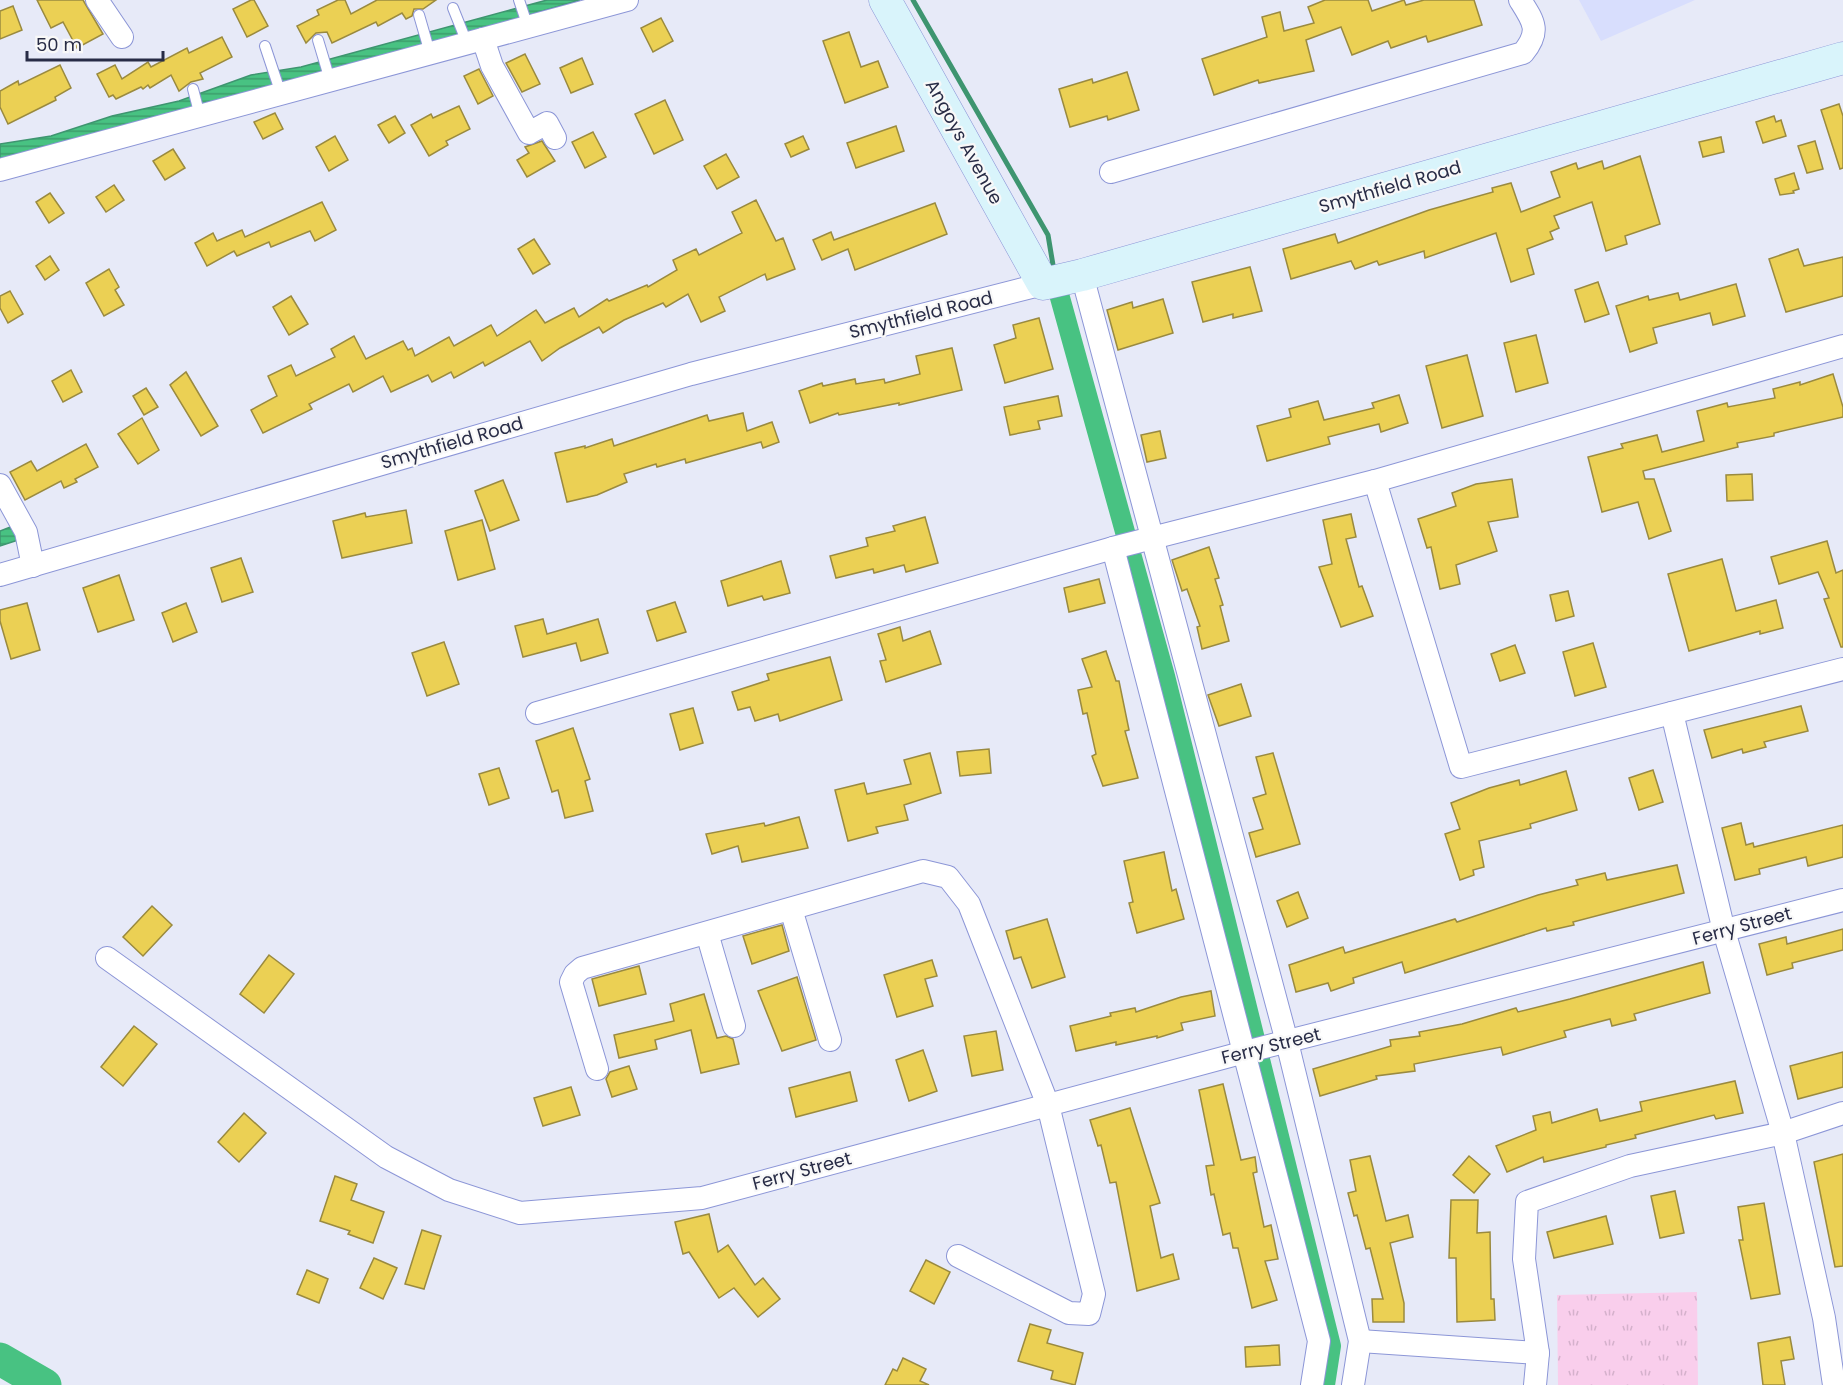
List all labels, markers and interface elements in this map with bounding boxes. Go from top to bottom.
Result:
scale bar [27,24,164,62]
text: 50 m [36,32,82,57]
street label: Angoys Avenue [920,75,1009,209]
street label: Smythfield Road [1316,154,1464,219]
street label: Smythfield Road [847,285,995,344]
street label: Smythfield Road [378,410,526,475]
street label: Ferry Street [1690,900,1794,951]
street label: Ferry Street [1219,1021,1323,1070]
street label: Ferry Street [750,1145,854,1196]

